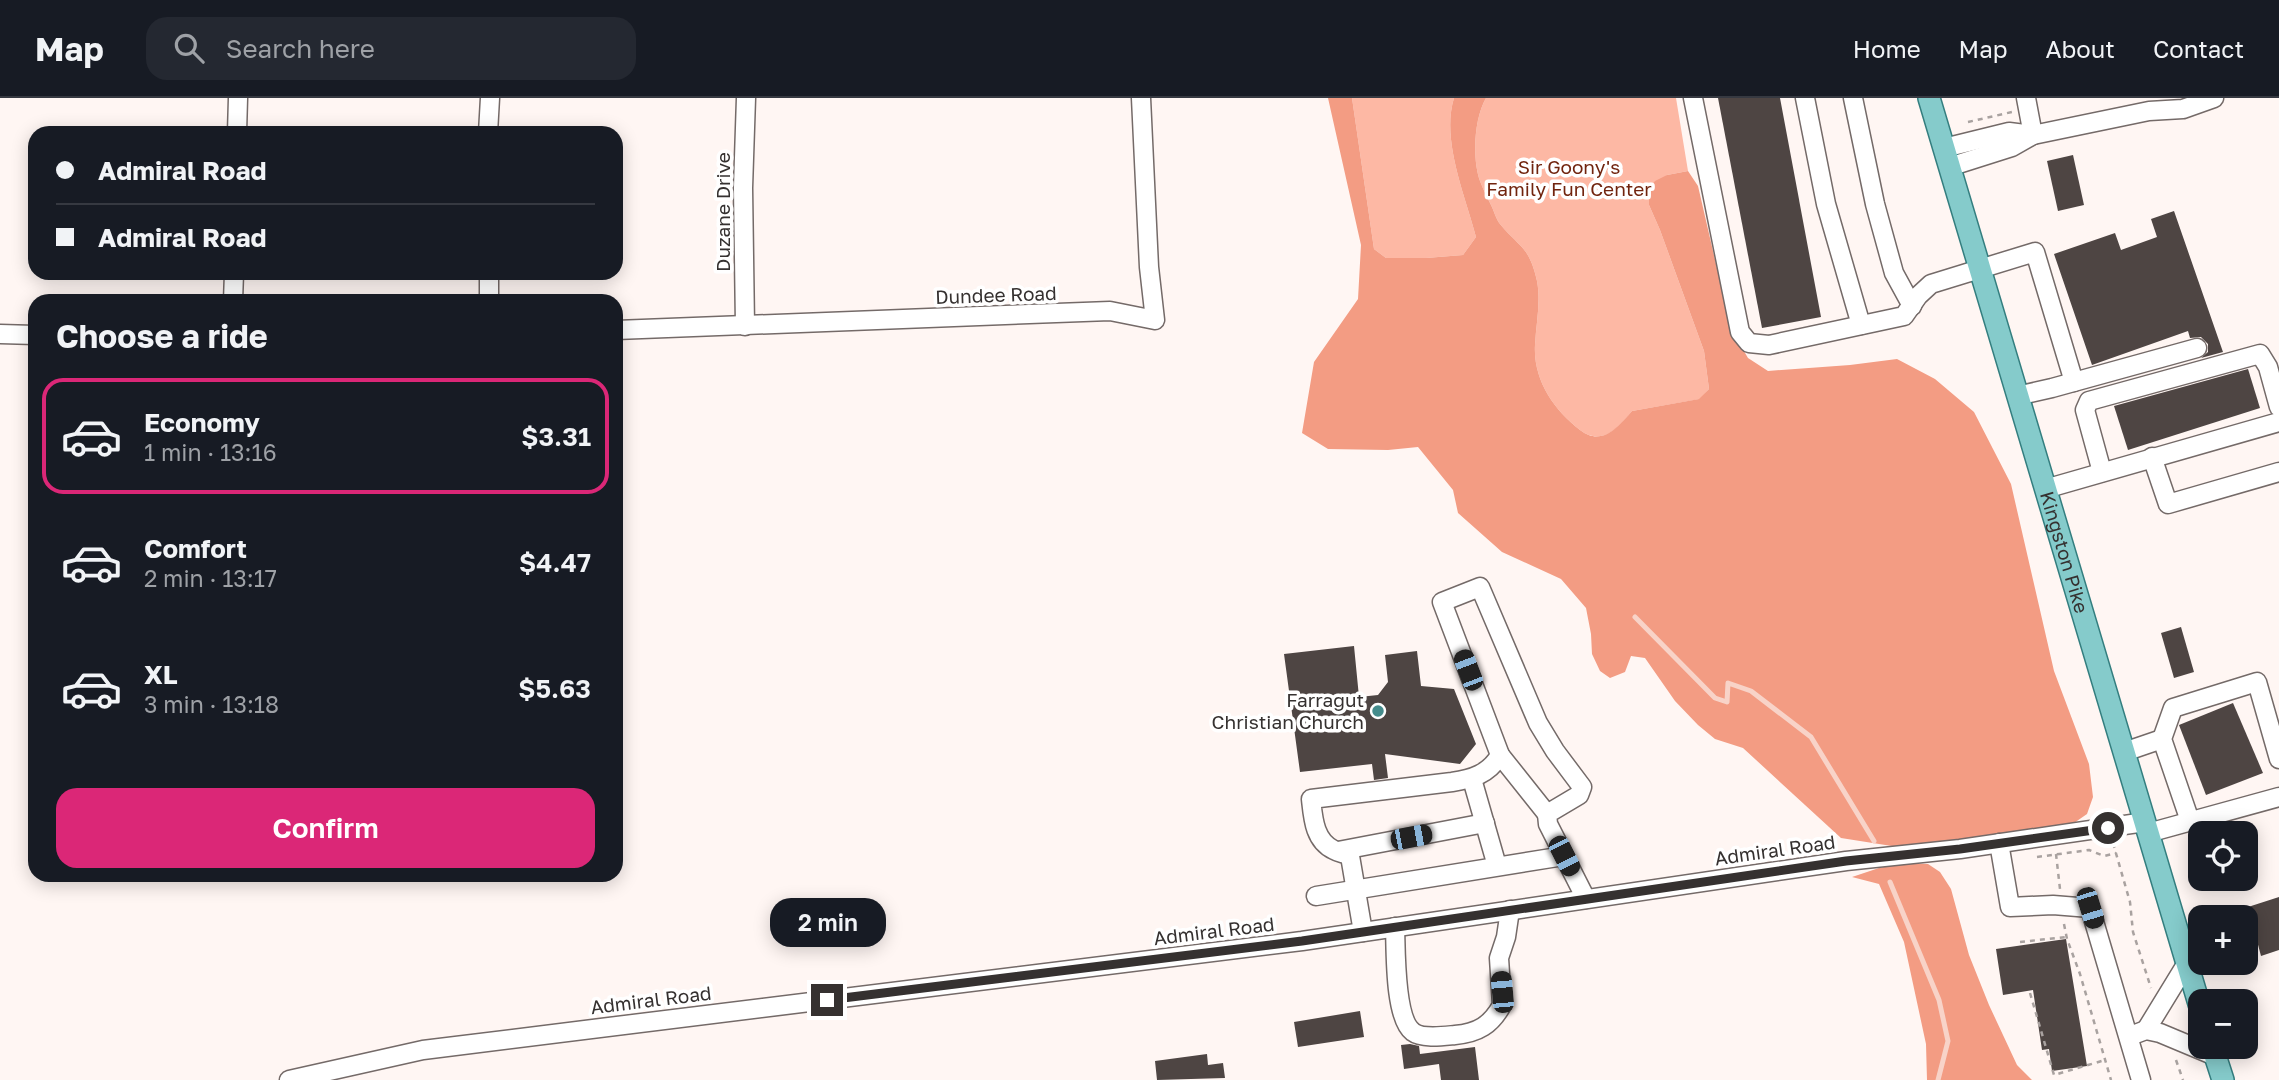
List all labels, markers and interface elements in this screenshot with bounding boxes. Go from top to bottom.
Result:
search box [146,17,636,80]
text: Map [35,29,104,68]
icon: search [170,29,208,67]
text: Search here [226,33,375,64]
text: Home [1853,34,1921,63]
text: Map [1959,34,2008,63]
text: About [2046,34,2115,63]
text: Contact [2153,34,2244,63]
street label: Duzane Drive [711,152,734,272]
text: Admiral Road [98,155,266,186]
park label: Sir Goony's Family Fun Center [1486,155,1652,200]
text: Admiral Road [98,222,266,253]
street label: Dundee Road [935,281,1057,308]
text: Choose a ride [56,317,268,355]
icon: car [60,405,123,468]
text: Economy [144,407,260,438]
text: $3.31 [521,421,591,452]
text: 1 min · 13:16 [144,438,277,466]
street label: Kingston Pike [2036,488,2094,616]
icon: car [60,531,123,594]
text: Comfort [144,533,247,564]
text: $4.47 [519,547,591,578]
text: 2 min · 13:17 [144,564,277,592]
car [1451,647,1486,693]
icon: car [60,657,123,720]
text: XL [144,659,178,690]
text: $5.63 [518,673,591,704]
place label: Farragut Christian Church [1212,688,1364,733]
text: 3 min · 13:18 [144,690,279,718]
marker: Farragut Christian Church [1370,703,1386,719]
button: Confirm [56,788,595,868]
route start [2092,812,2124,844]
map controls [2188,821,2258,1059]
button: locate [2188,821,2258,891]
car [1389,823,1434,851]
street label: Admiral Road [1713,830,1837,869]
car [1546,833,1583,879]
car [2074,885,2107,931]
callout: 2 min [769,898,885,948]
button: + [2188,905,2258,975]
text: 2 min [798,908,858,936]
street label: Admiral Road [1152,912,1276,949]
car [1490,970,1515,1014]
street label: Admiral Road [589,981,713,1018]
route end [811,984,843,1016]
button: − [2188,989,2258,1059]

